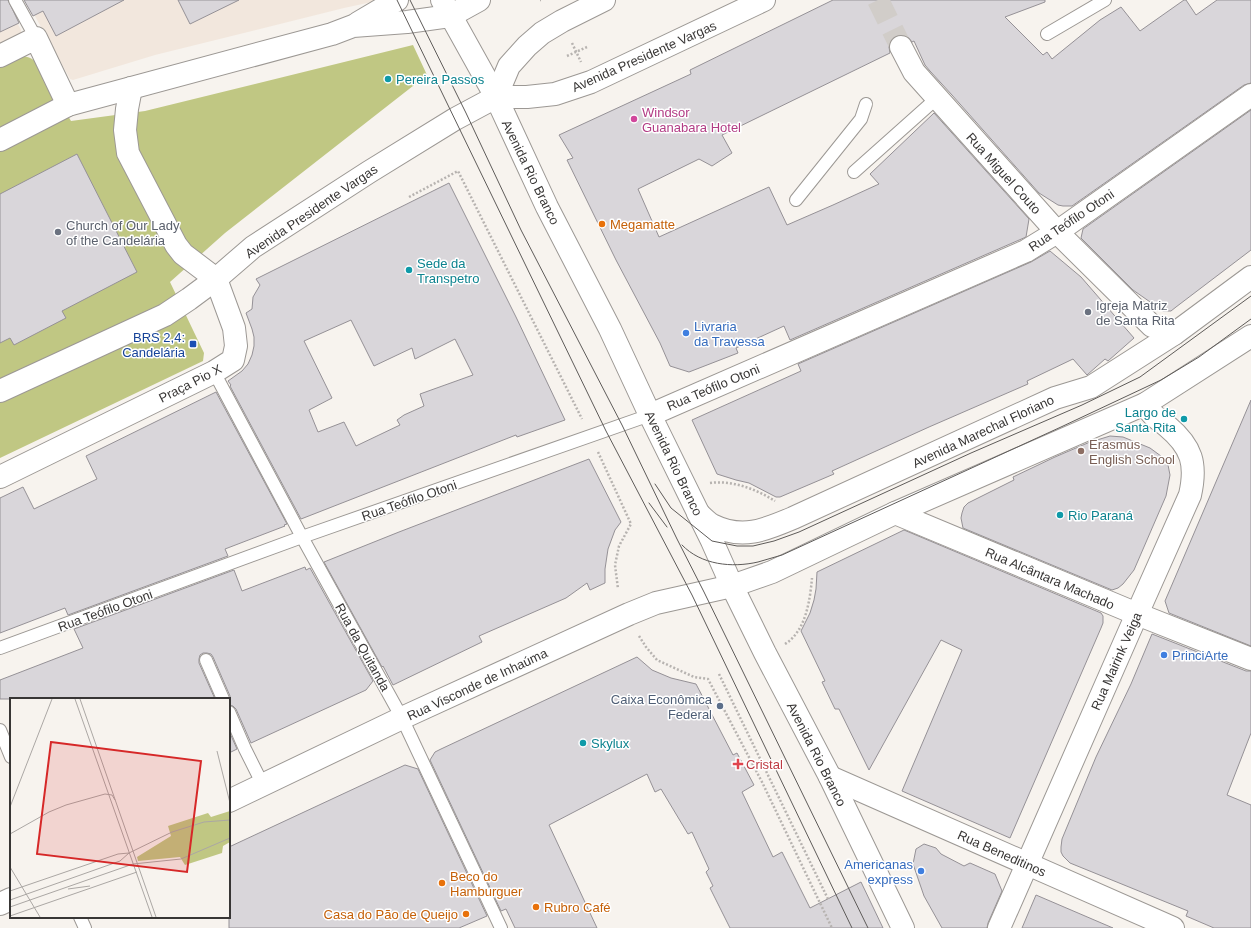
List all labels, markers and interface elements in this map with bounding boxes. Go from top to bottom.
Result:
street label: Avenida Presidente Vargas [570,18,719,95]
place label: Pereira Passos [396,72,485,87]
marker: Pereira Passos [383,74,393,84]
place label: Windsor Guanabara Hotel [642,105,741,135]
marker: Windsor Guanabara Hotel [629,114,639,124]
street label: Avenida Rio Branco [499,117,562,227]
street label: Rua Miguel Couto [963,130,1044,217]
street label: Avenida Presidente Vargas [242,161,381,261]
street label: Rua Teófilo Otoni [1026,186,1117,254]
place label: Megamatte [610,217,675,232]
place label: Church of Our Lady of the Candelária [66,218,180,248]
marker: Megamatte [597,219,607,229]
marker: Church of Our Lady of the Candelária [53,227,63,237]
place label: Sede da Transpetro [417,256,479,286]
marker: Sede da Transpetro [404,265,414,275]
place label: Igreja Matriz de Santa Rita [1096,298,1176,328]
marker: Igreja Matriz de Santa Rita [1083,307,1093,317]
place label: Livraria da Travessa [694,319,766,349]
marker: Livraria da Travessa [681,328,691,338]
place label: BRS 2,4: Candelária [122,330,186,360]
marker: BRS 2,4: Candelária [188,339,198,349]
street label: Praça Pio X [156,361,225,406]
street label: Rua Teófilo Otoni [664,361,762,414]
street label: Avenida Marechal Floriano [910,392,1056,471]
place label: Largo de Santa Rita [1115,405,1177,435]
street label: Avenida Rio Branco [642,408,705,518]
marker: Largo de Santa Rita [1179,414,1189,424]
place label: Erasmus English School [1089,437,1175,467]
marker: Erasmus English School [1076,446,1086,456]
street label: Rua Teófilo Otoni [360,477,459,524]
place label: Rio Paraná [1068,508,1134,523]
marker: Rio Paraná [1055,510,1065,520]
street label: Rua Alcântara Machado [983,544,1117,612]
street label: Rua Teófilo Otoni [56,586,155,635]
street label: Rua da Quitanda [332,601,393,695]
street label: Rua Mairink Veiga [1088,609,1145,712]
street label: Rua Visconde de Inhaúma [405,645,550,724]
place label: PrinciArte [1172,648,1228,663]
marker: PrinciArte [1159,650,1169,660]
place label: Caixa Econômica Federal [611,692,713,722]
inset map [10,698,230,918]
street label: Avenida Rio Branco [784,700,849,809]
marker: Caixa Econômica Federal [715,701,725,711]
place label: Skylux [591,736,630,751]
marker: Skylux [578,738,588,748]
place label: Cristal [746,757,783,772]
marker: Cristal [733,759,743,769]
street label: Rua Beneditinos [955,827,1049,880]
place label: Americanas express [844,857,913,887]
marker: Americanas express [916,866,926,876]
place label: Beco do Hamburguer [450,869,523,899]
marker: Beco do Hamburguer [437,878,447,888]
place label: Rubro Café [544,900,610,915]
marker: Rubro Café [531,902,541,912]
place label: Casa do Pão de Queijo [324,907,458,922]
marker: Casa do Pão de Queijo [461,909,471,919]

